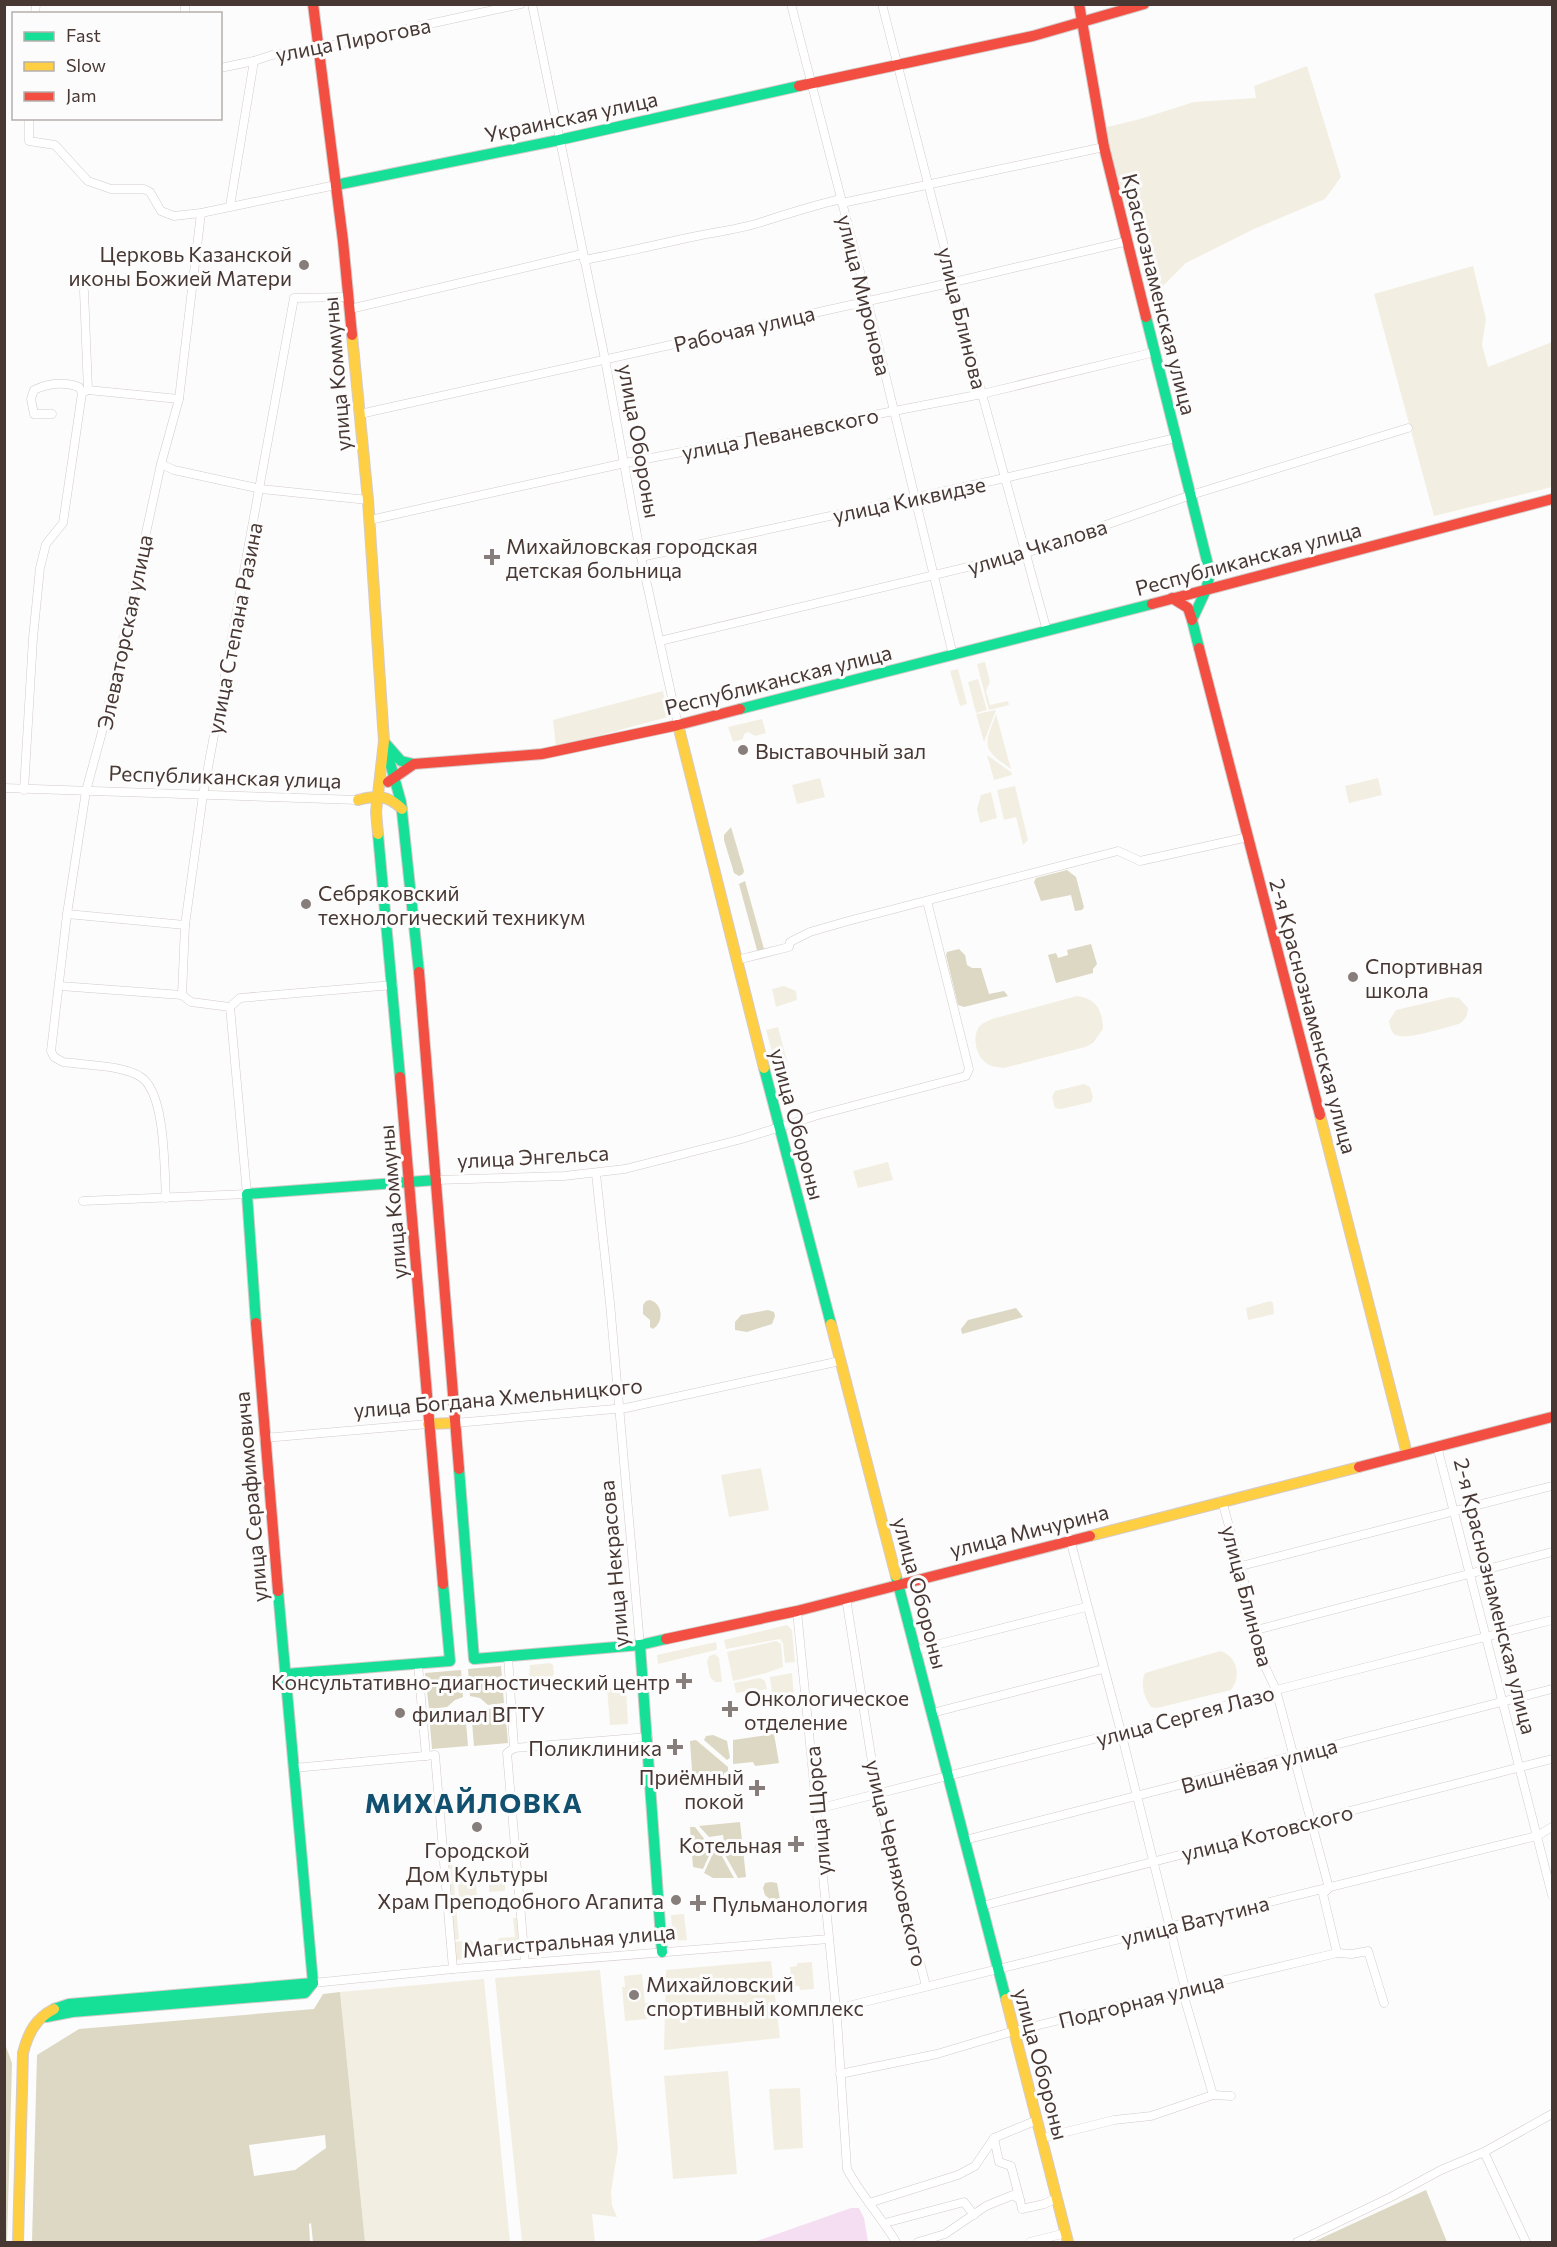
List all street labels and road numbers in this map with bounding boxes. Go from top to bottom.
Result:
street label: улица Пирогова [273,12,433,66]
street label: Украинская улица [482,85,660,147]
street label: Краснознаменская улица [1118,171,1202,417]
street label: улица Миронова [833,212,897,378]
street label: улица Блинова [933,244,993,392]
street label: улица Коммуны [317,296,355,452]
street label: Рабочая улица [671,300,817,356]
street label: улица Обороны [614,362,666,520]
street label: улица Леваневского [680,402,880,464]
street label: улица Киквидзе [830,471,988,527]
street label: улица Чкалова [964,513,1110,579]
street label: Республиканская улица [1132,516,1364,600]
street label: улица Степана Разина [201,520,267,736]
street label: Элеваторская улица [91,532,157,732]
street label: Республиканская улица [662,639,894,719]
street label: Республиканская улица [108,759,342,793]
street label: 2-я Краснознаменская улица [1265,876,1363,1156]
street label: улица Обороны [766,1045,830,1203]
street label: улица Коммуны [373,1124,411,1280]
street label: улица Энгельса [456,1140,610,1172]
street label: улица Богдана Хмельницкого [352,1372,644,1422]
street label: улица Серафимовича [228,1391,272,1603]
street label: 2-я Краснознаменская улица [1450,1455,1542,1737]
street label: улица Некрасова [593,1479,633,1649]
street label: улица Мичурина [947,1498,1111,1562]
street label: улица Обороны [889,1514,953,1672]
street label: улица Блинова [1217,1523,1279,1669]
street label: улица Сергея Лазо [1093,1679,1277,1751]
street label: Вишнёвая улица [1178,1732,1340,1798]
street label: улица Щорса [799,1745,835,1877]
street label: улица Черняховского [861,1757,933,1969]
street label: улица Котовского [1179,1799,1355,1865]
street label: улица Ватутина [1119,1890,1271,1950]
street label: Магистральная улица [461,1918,677,1962]
street label: Подгорная улица [1056,1967,1226,2033]
street label: улица Обороны [1010,1985,1074,2143]

